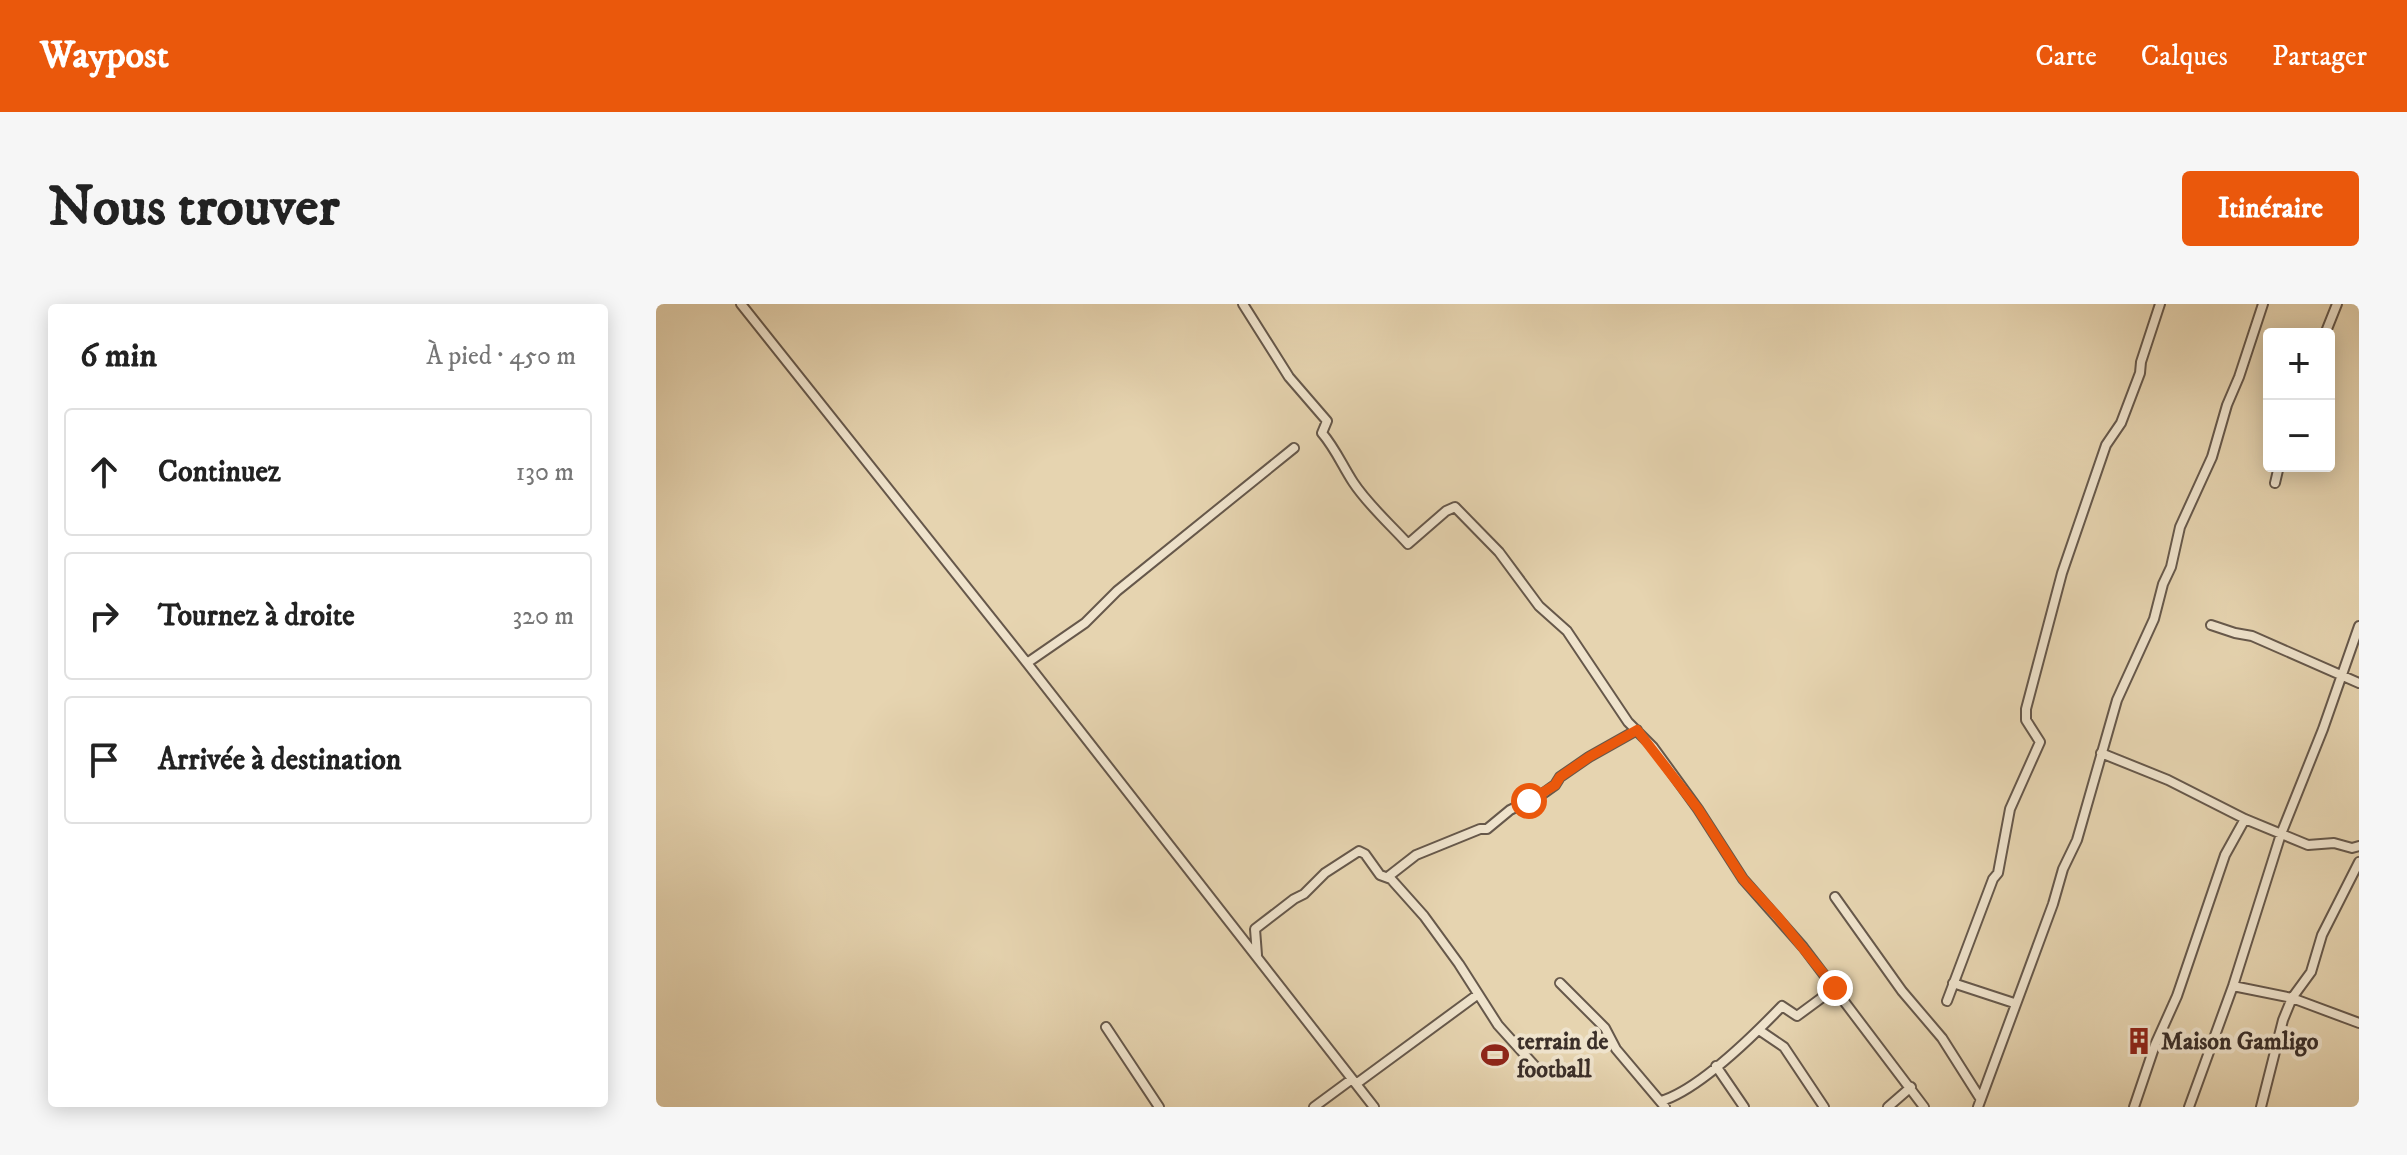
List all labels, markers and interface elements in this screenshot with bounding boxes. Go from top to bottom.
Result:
text: Waypost [40,32,169,80]
text: Carte [2035,39,2097,74]
text: Calques [2141,39,2228,74]
text: Partager [2272,39,2367,74]
button: Itinéraire [2182,171,2359,246]
text: Nous trouver [48,173,339,243]
map controls [2263,328,2335,472]
button: + [2263,328,2335,400]
text: 6 min [80,335,157,377]
text: À pied · 450 m [426,340,576,373]
button: − [2263,400,2335,472]
icon: ahead [82,450,126,494]
text: Continuez [158,454,281,491]
text: 130 m [516,456,574,489]
icon: right [82,594,126,638]
text: Tournez à droite [158,598,355,635]
text: 320 m [512,600,574,633]
icon: arrive [82,738,126,782]
text: Arrivée à destination [158,742,402,779]
route start [1511,783,1547,819]
route end [1817,970,1853,1006]
building icon: Maison Gamligo [2124,1026,2154,1056]
place label: terrain de football [1516,1027,1609,1085]
place label: Maison Gamligo [2161,1027,2319,1057]
sports icon: terrain de football [1480,1040,1510,1070]

